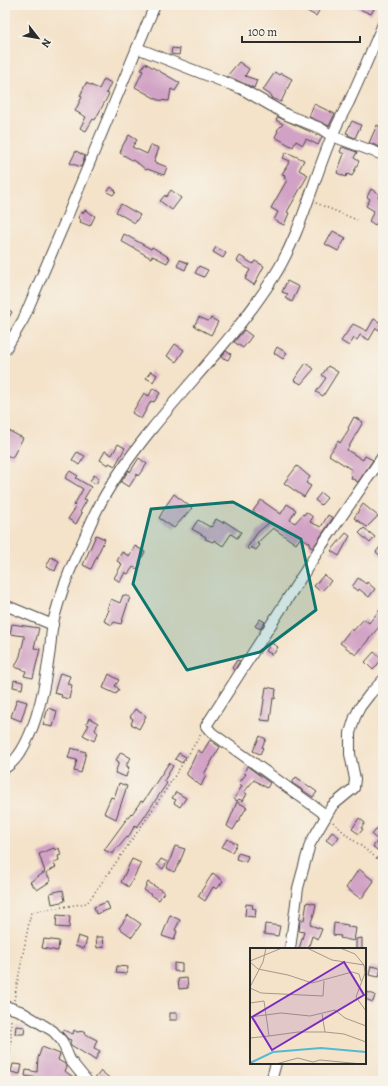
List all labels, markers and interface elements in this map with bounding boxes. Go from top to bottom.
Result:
north arrow [18,18,58,58]
scale bar [242,18,360,44]
text: 100 m [248,24,277,40]
text: N [38,36,55,50]
inset map [250,948,366,1064]

